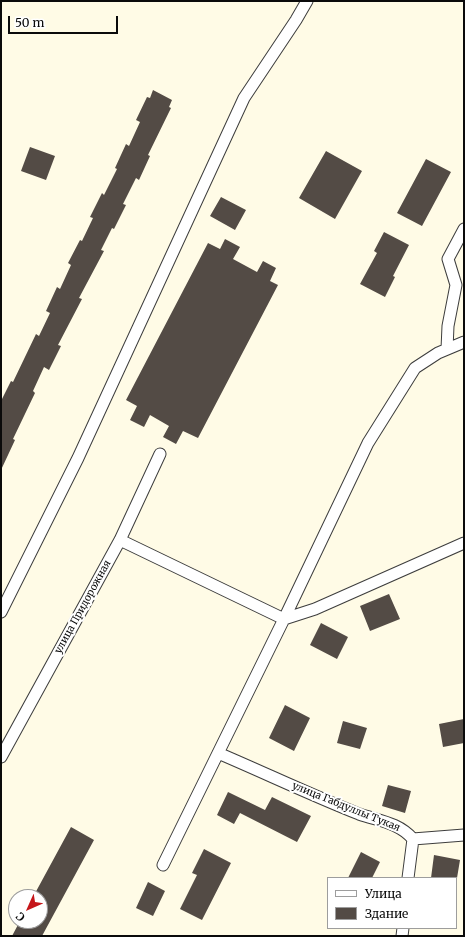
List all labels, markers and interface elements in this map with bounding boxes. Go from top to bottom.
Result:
scale bar [10,8,120,34]
text: 50 m [15,15,44,30]
street label: улица Придорожная [52,558,114,656]
street label: улица Габдуллы Тукая [290,780,402,834]
legend [327,877,457,929]
text: Улица [365,886,402,901]
north arrow [8,889,48,929]
text: Здание [365,906,408,921]
text: С [13,909,28,924]

